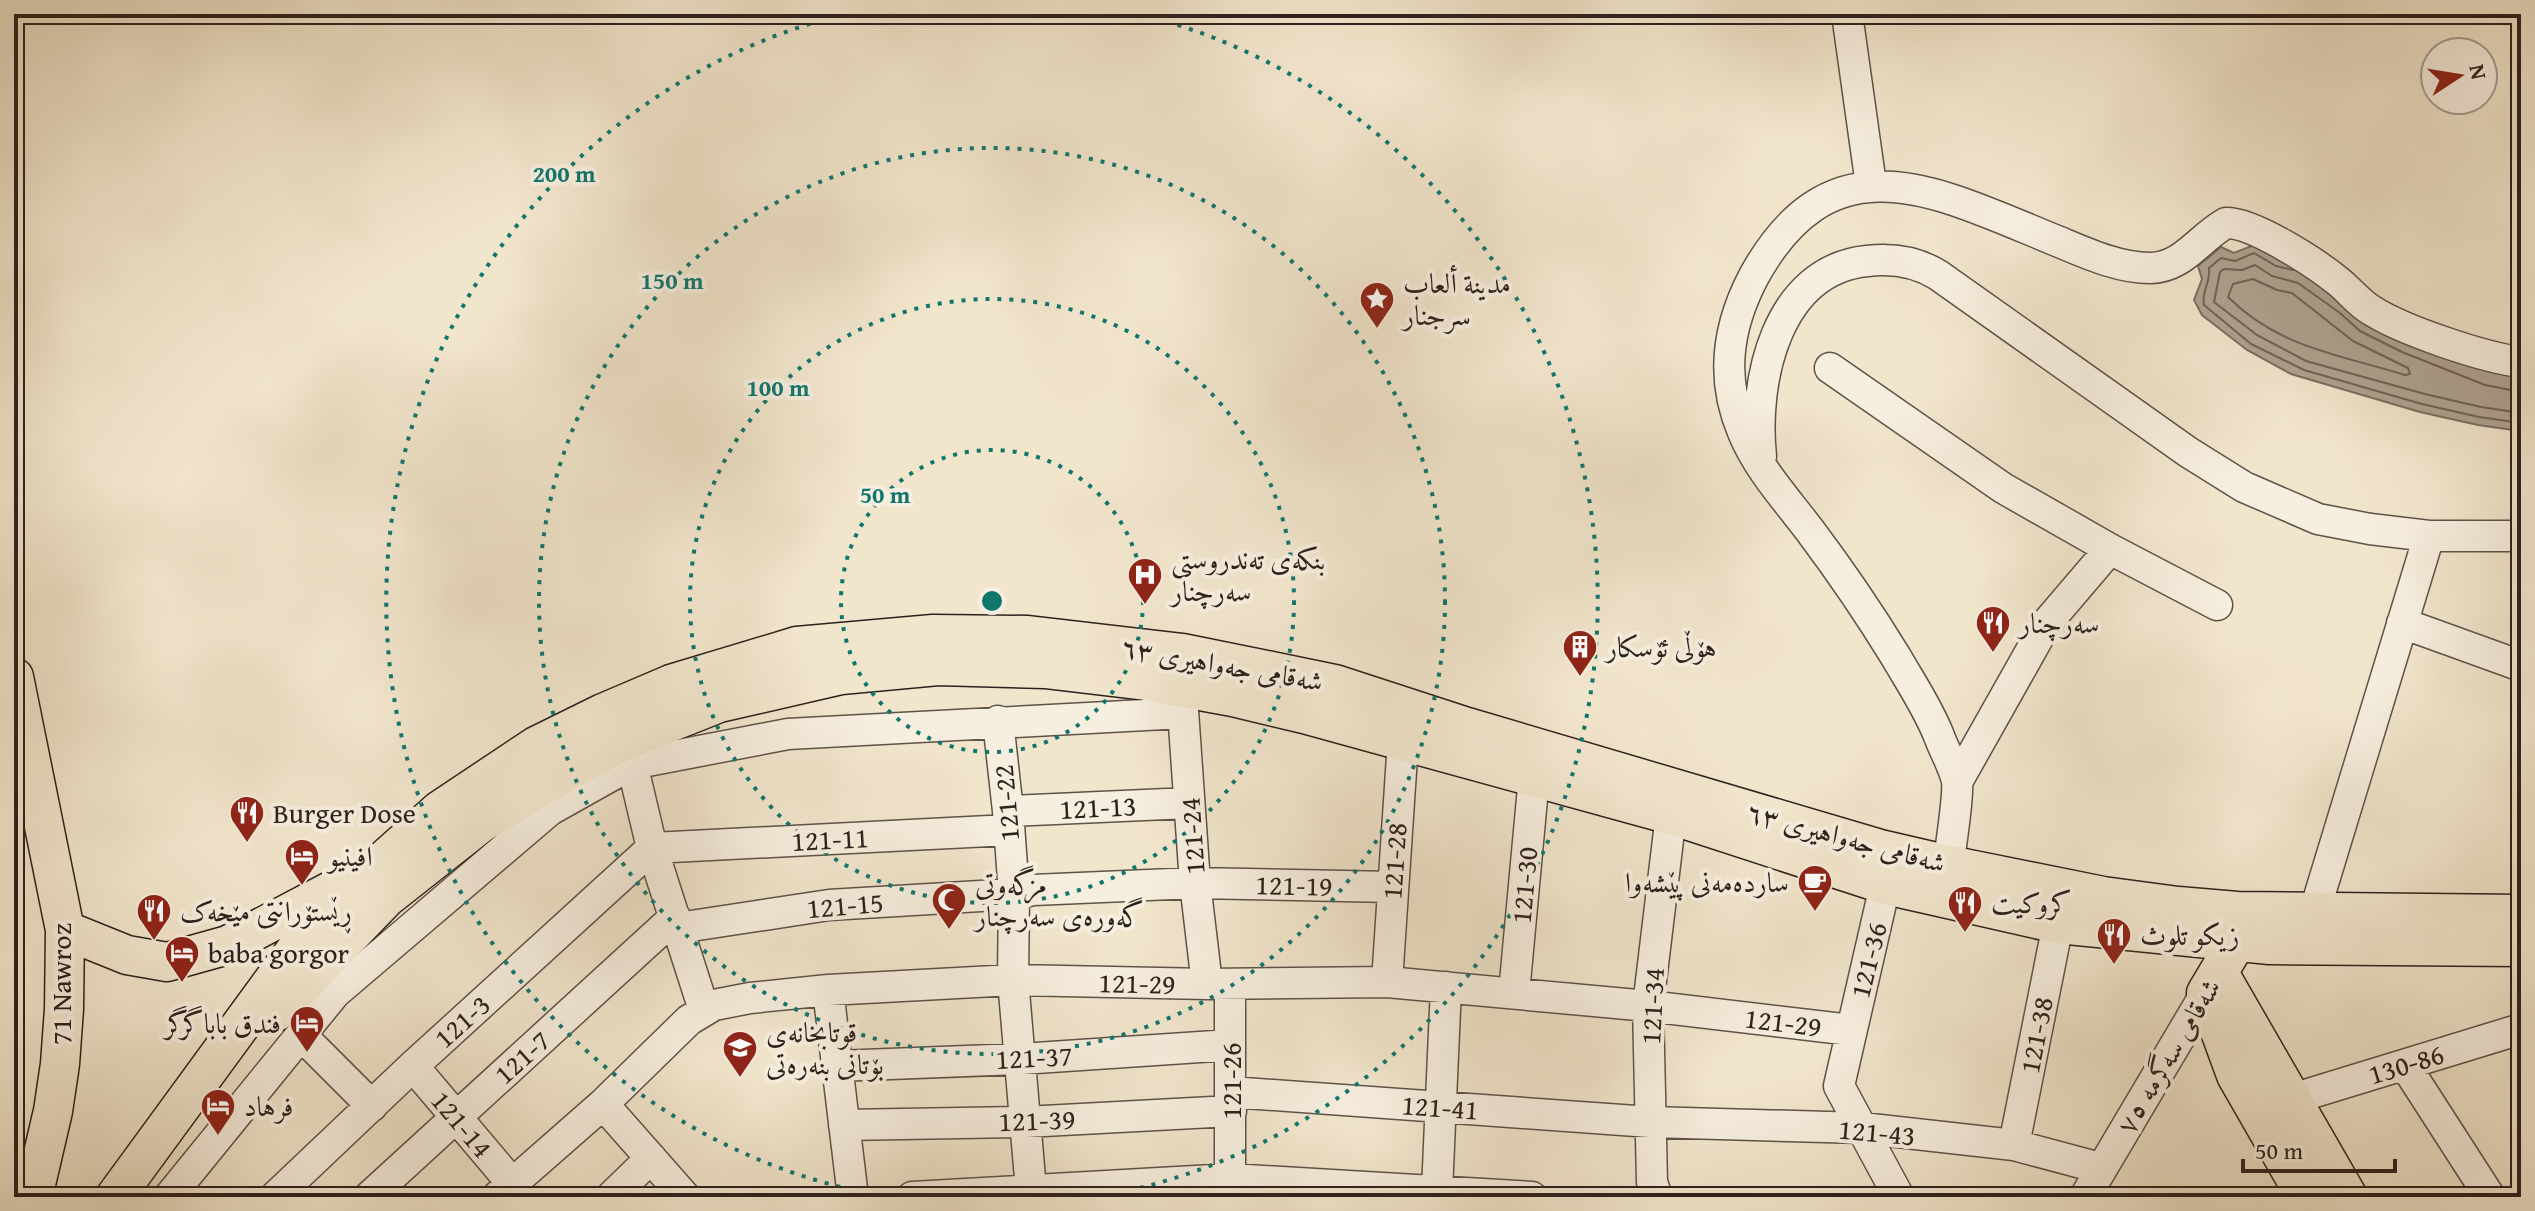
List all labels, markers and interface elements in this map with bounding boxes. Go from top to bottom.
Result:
north arrow [2419,36,2499,116]
text: N [2461,61,2496,83]
text: 200 m [532,156,596,191]
place label: مدينة ألعاب سرجنار [1400,262,1511,335]
text: 150 m [640,263,704,298]
place icon: مدينة ألعاب سرجنار [1358,280,1396,330]
text: 100 m [746,370,810,405]
text: 50 m [860,477,911,512]
place label: بنکەی تەندروستی سەرچنار [1168,538,1325,611]
hospital icon: بنکەی تەندروستی سەرچنار [1126,556,1164,606]
centre of rings [978,587,1006,615]
place label: سەرچنار [2016,602,2099,643]
restaurant icon: سەرچنار [1974,604,2012,654]
street label: شەقامی جەواهیری ٦٣ [1118,626,1326,701]
place label: هۆڵی ئۆسکار [1603,626,1717,667]
building icon: هۆڵی ئۆسکار [1561,628,1599,678]
street label: 121-22 [982,763,1029,843]
street label: 121-13 [1058,784,1138,829]
street label: شەقامی جەواهیری ٦٣ [1742,790,1950,883]
place label: Burger Dose [273,792,416,833]
restaurant icon: Burger Dose [228,794,266,844]
street label: 121-24 [1168,796,1215,876]
street label: 121-11 [790,816,870,861]
street label: 121-28 [1370,821,1417,901]
place label: افينيو [325,835,373,876]
hotel icon: افينيو [283,837,321,887]
street label: 121-30 [1500,845,1547,925]
place label: ساردەمەنی پێشەوا [1625,861,1789,902]
place label: مزگەوتی گەورەی سەرچنار [972,863,1144,936]
street label: 121-19 [1255,863,1333,906]
cafe icon: ساردەمەنی پێشەوا [1796,863,1834,913]
street label: 121-15 [805,881,885,928]
mosque icon: مزگەوتی گەورەی سەرچنار [930,881,968,931]
place label: كروكيت [1991,882,2072,923]
restaurant icon: كروكيت [1946,884,1984,934]
place label: ڕێستۆرانتی مێخەک [180,890,352,934]
restaurant icon: ڕێستۆرانتی مێخەک [135,892,173,942]
place label: زيكو تلوث [2140,914,2240,955]
restaurant icon: زيكو تلوث [2095,916,2133,966]
street label: 121-36 [1838,918,1897,1002]
street label: 71 Nawroz [40,923,81,1045]
place label: baba gorgor [208,932,350,973]
hotel icon: baba gorgor [163,934,201,984]
street label: 121-29 [1098,961,1176,1004]
street label: 121-34 [1629,966,1674,1046]
street label: شەقامی سەگرمە ٧٥ [2105,970,2230,1141]
street label: 121-3 [424,984,499,1057]
street label: 121-38 [2008,993,2063,1077]
street label: 121-29 [1742,996,1824,1047]
place label: فندق باباگرگر [162,1002,281,1043]
hotel icon: فندق باباگرگر [288,1004,326,1054]
place label: قوتابخانەی بۆتانی بنەرەتی [766,1011,884,1084]
street label: 121-7 [484,1020,559,1093]
school or university icon: قوتابخانەی بۆتانی بنەرەتی [721,1029,759,1079]
street label: 130-86 [2363,1033,2449,1094]
street label: 121-37 [994,1034,1074,1079]
street label: 121-26 [1210,1042,1251,1120]
street label: 121-14 [422,1081,503,1166]
street label: 121-41 [1400,1083,1480,1130]
place label: فرهاد [244,1085,294,1126]
hotel icon: فرهاد [199,1087,237,1137]
street label: 121-39 [998,1098,1076,1141]
street label: 121-43 [1837,1108,1917,1155]
scale bar [2243,1123,2395,1173]
text: 50 m [2255,1133,2303,1168]

